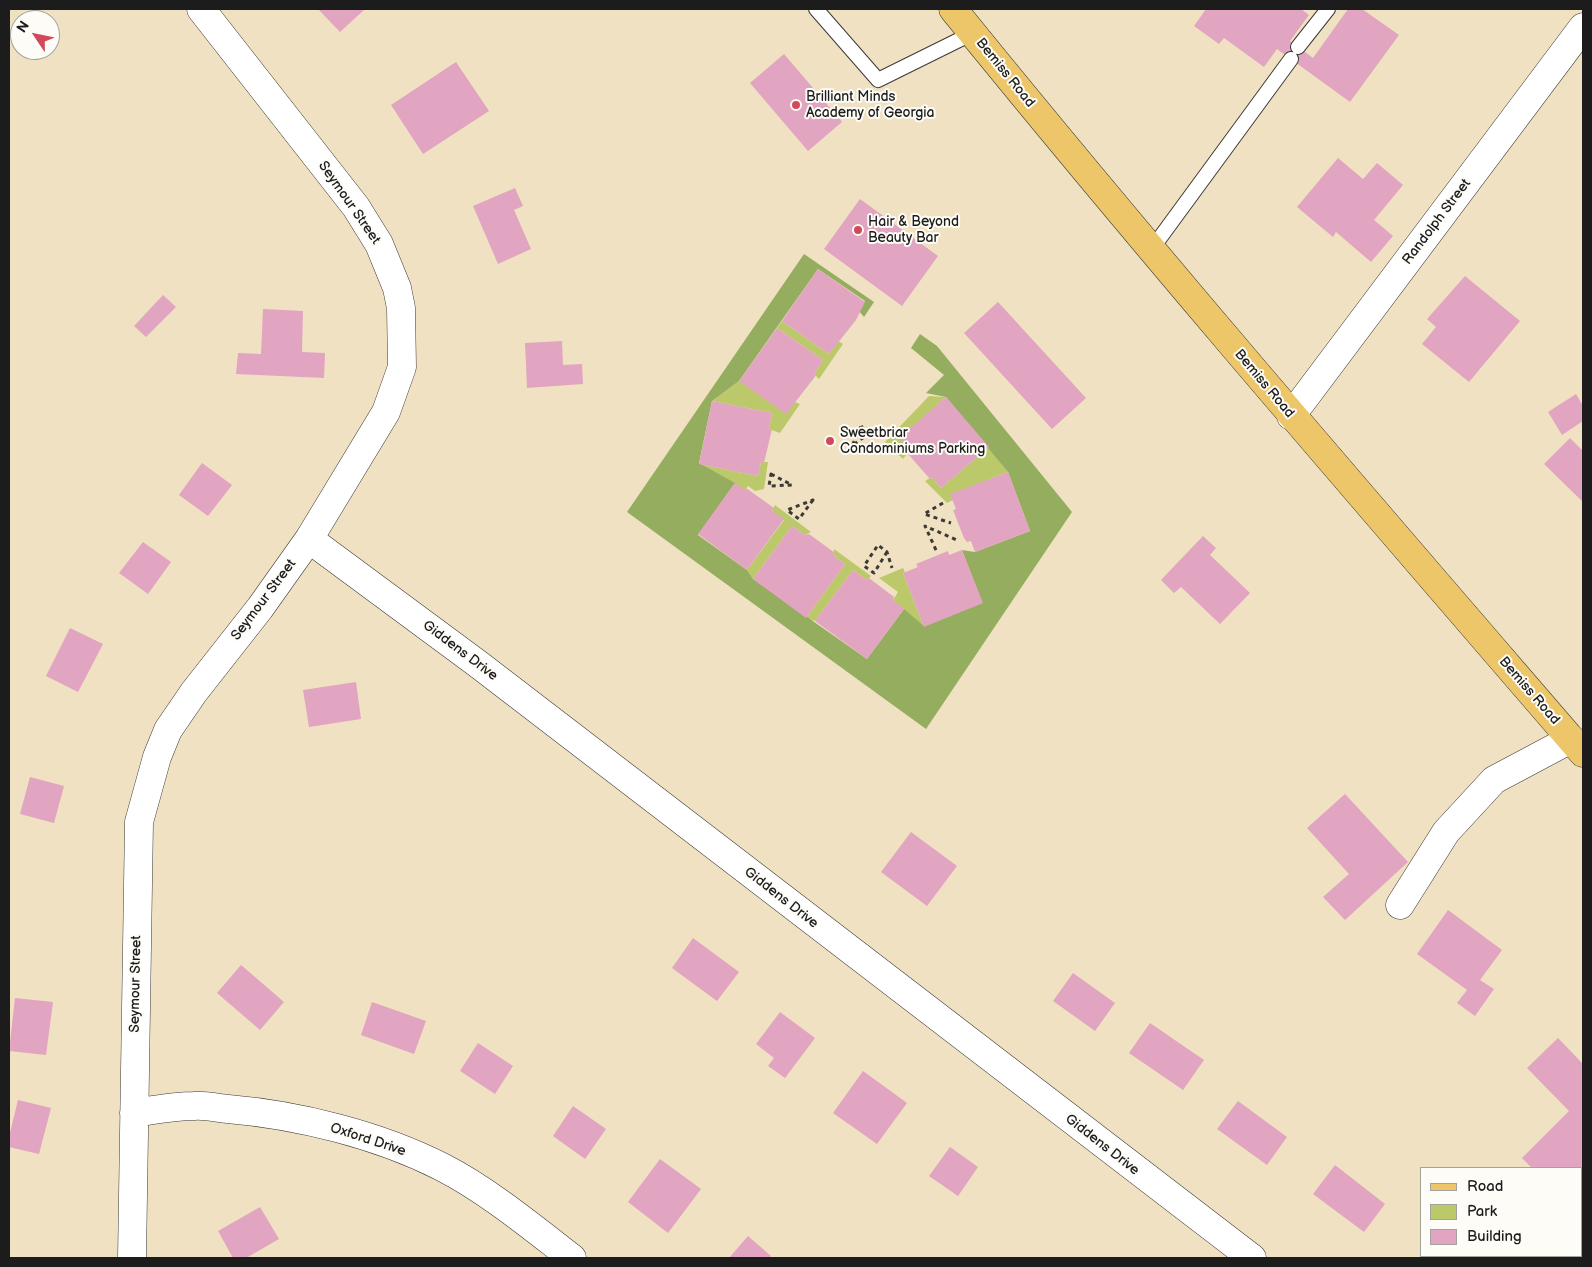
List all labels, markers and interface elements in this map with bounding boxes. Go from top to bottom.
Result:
north arrow [10,10,60,60]
text: N [13,18,33,36]
street label: Bemiss Road [972,35,1038,111]
place label: Brilliant Minds Academy of Georgia [806,89,934,121]
marker: Brilliant Minds Academy of Georgia [790,99,802,111]
street label: Seymour Street [314,158,384,248]
street label: Randolph Street [1399,176,1475,268]
place label: Hair & Beyond Beauty Bar [868,214,959,246]
marker: Hair & Beyond Beauty Bar [852,224,864,236]
street label: Bemiss Road [1230,346,1298,422]
place label: Sweetbriar Condominiums Parking [840,425,985,458]
marker: Sweetbriar Condominiums Parking [824,435,836,447]
street label: Seymour Street [228,556,300,644]
street label: Giddens Drive [419,617,501,685]
street label: Bemiss Road [1495,654,1563,728]
street label: Giddens Drive [741,864,821,932]
street label: Seymour Street [127,935,145,1033]
street label: Giddens Drive [1062,1111,1142,1179]
street label: Oxford Drive [328,1120,408,1160]
legend [1420,1167,1582,1257]
text: Road [1467,1177,1503,1196]
text: Park [1467,1202,1497,1221]
text: Building [1467,1227,1522,1246]

